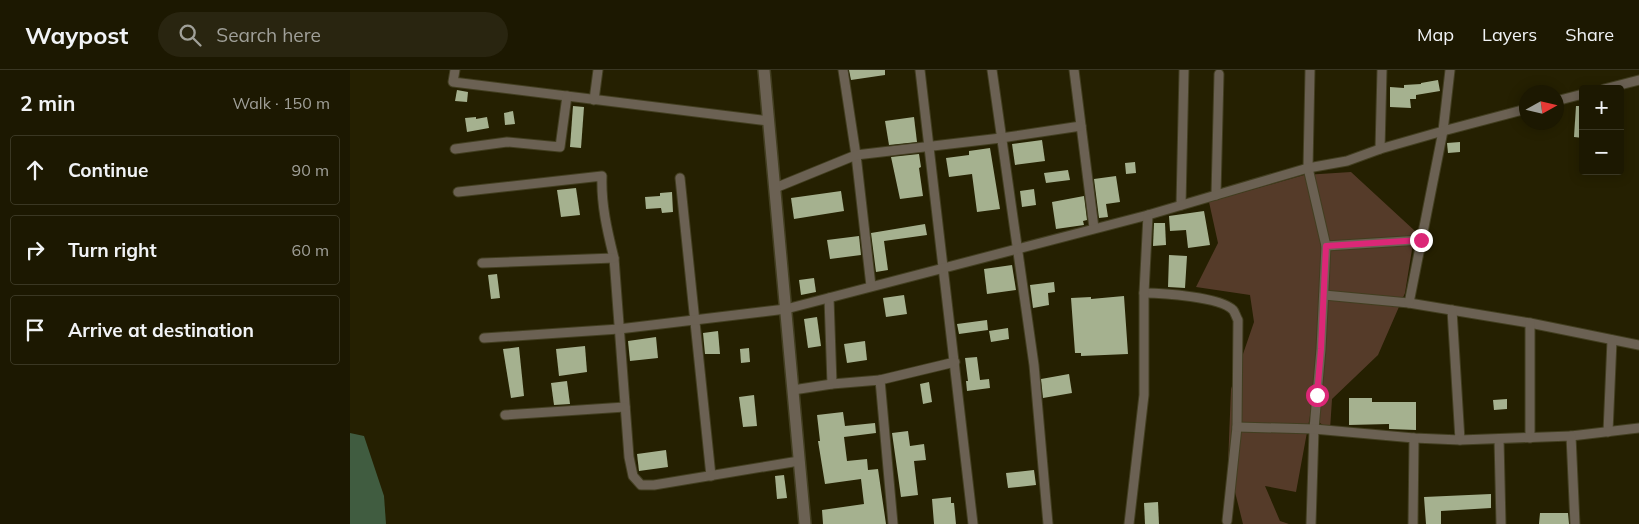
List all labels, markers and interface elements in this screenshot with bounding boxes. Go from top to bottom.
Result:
search box [158,12,508,57]
text: Waypost [25,20,128,50]
icon: search [176,21,204,49]
text: Search here [216,23,321,47]
text: Map [1417,23,1454,46]
text: Layers [1482,23,1537,46]
text: Share [1565,23,1614,46]
north arrow [1519,85,1564,130]
map controls [1579,85,1624,175]
button: + [1579,85,1624,130]
text: 2 min [20,90,75,116]
text: Walk · 150 m [232,93,330,113]
button: − [1579,130,1624,175]
icon: ahead [21,156,49,184]
text: Continue [68,158,148,182]
text: 90 m [292,160,329,180]
route end [1410,229,1433,252]
icon: right [21,236,49,264]
text: Turn right [68,238,157,262]
text: 60 m [292,240,329,260]
icon: arrive [21,316,49,344]
text: Arrive at destination [68,318,254,342]
route start [1306,384,1329,407]

